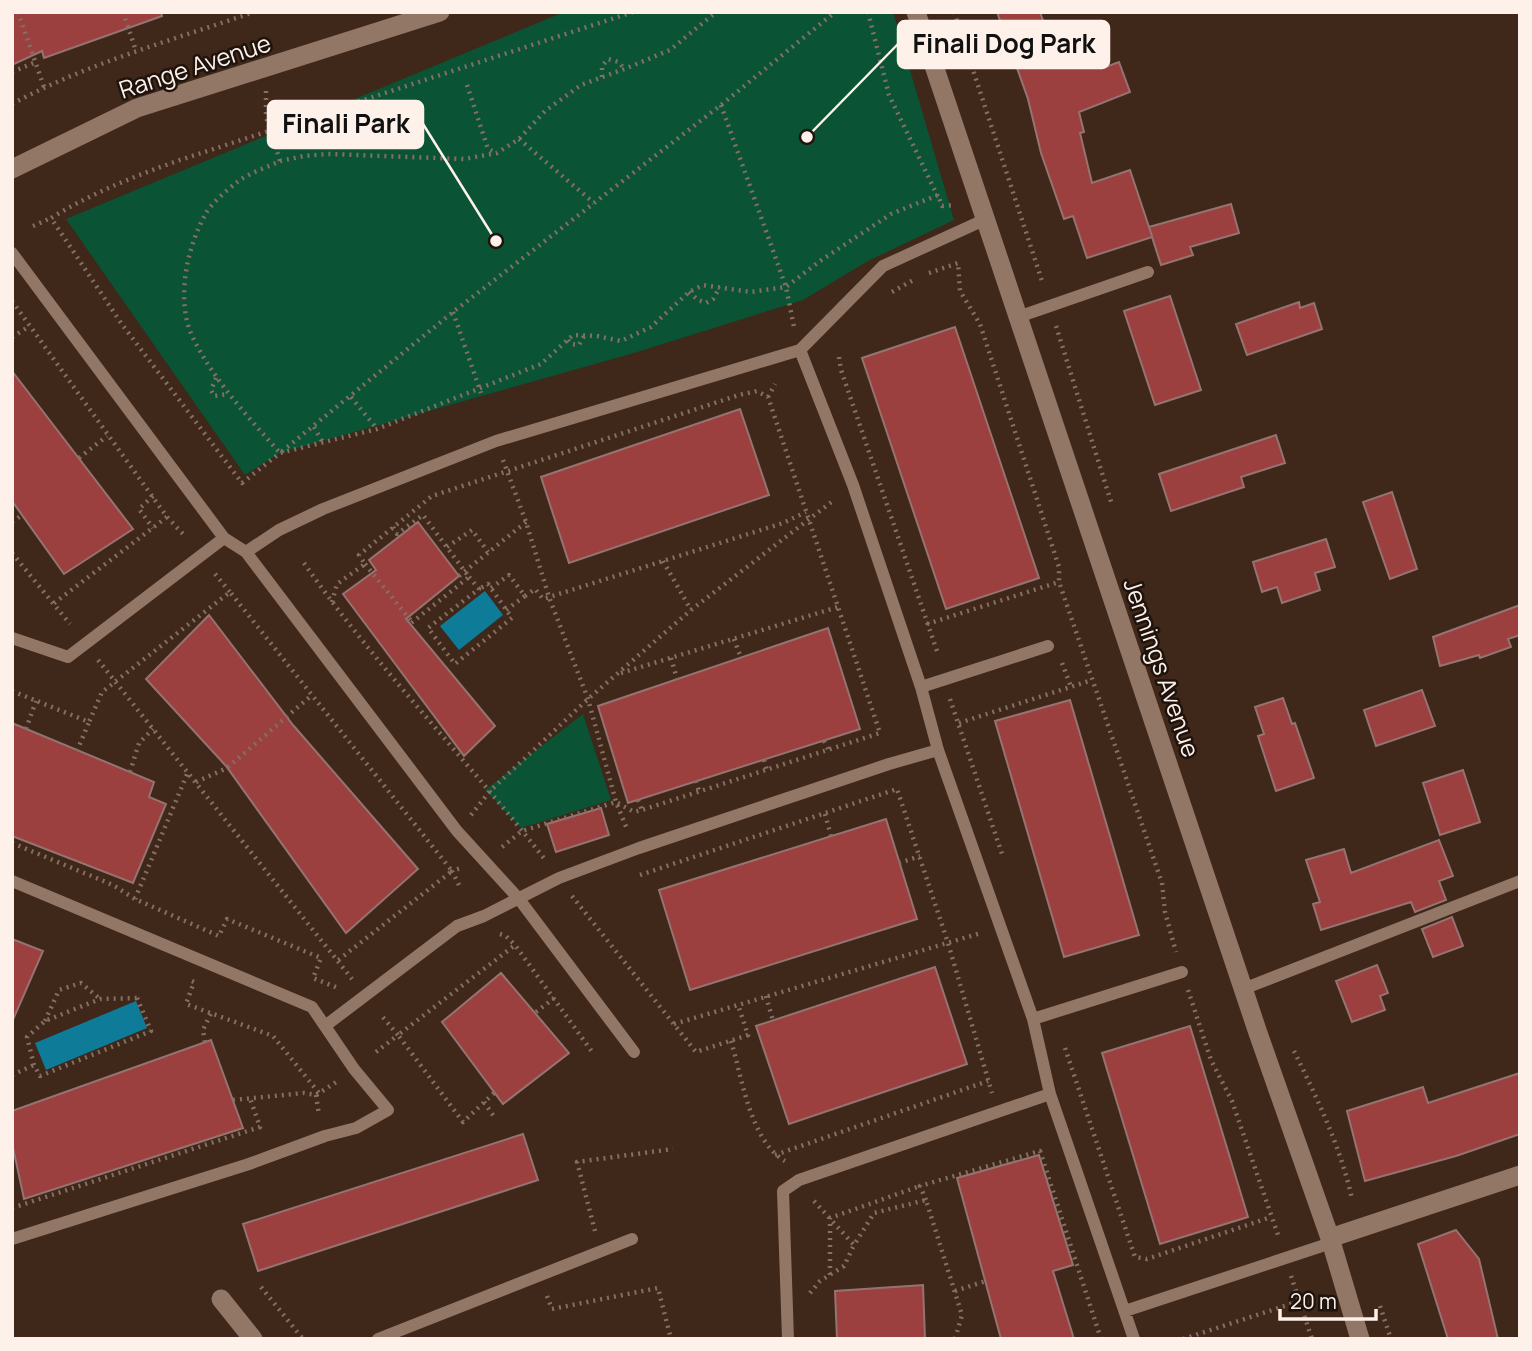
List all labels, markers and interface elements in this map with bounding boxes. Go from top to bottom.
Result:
callout: Finali Dog Park [898,21,1109,68]
street label: Range Avenue [114,25,275,106]
text: Finali Dog Park [912,25,1097,61]
callout: Finali Park [268,101,423,148]
text: Finali Park [282,105,411,141]
street label: Jennings Avenue [1116,574,1208,761]
scale bar [1280,1278,1376,1322]
text: 20 m [1290,1287,1337,1315]

